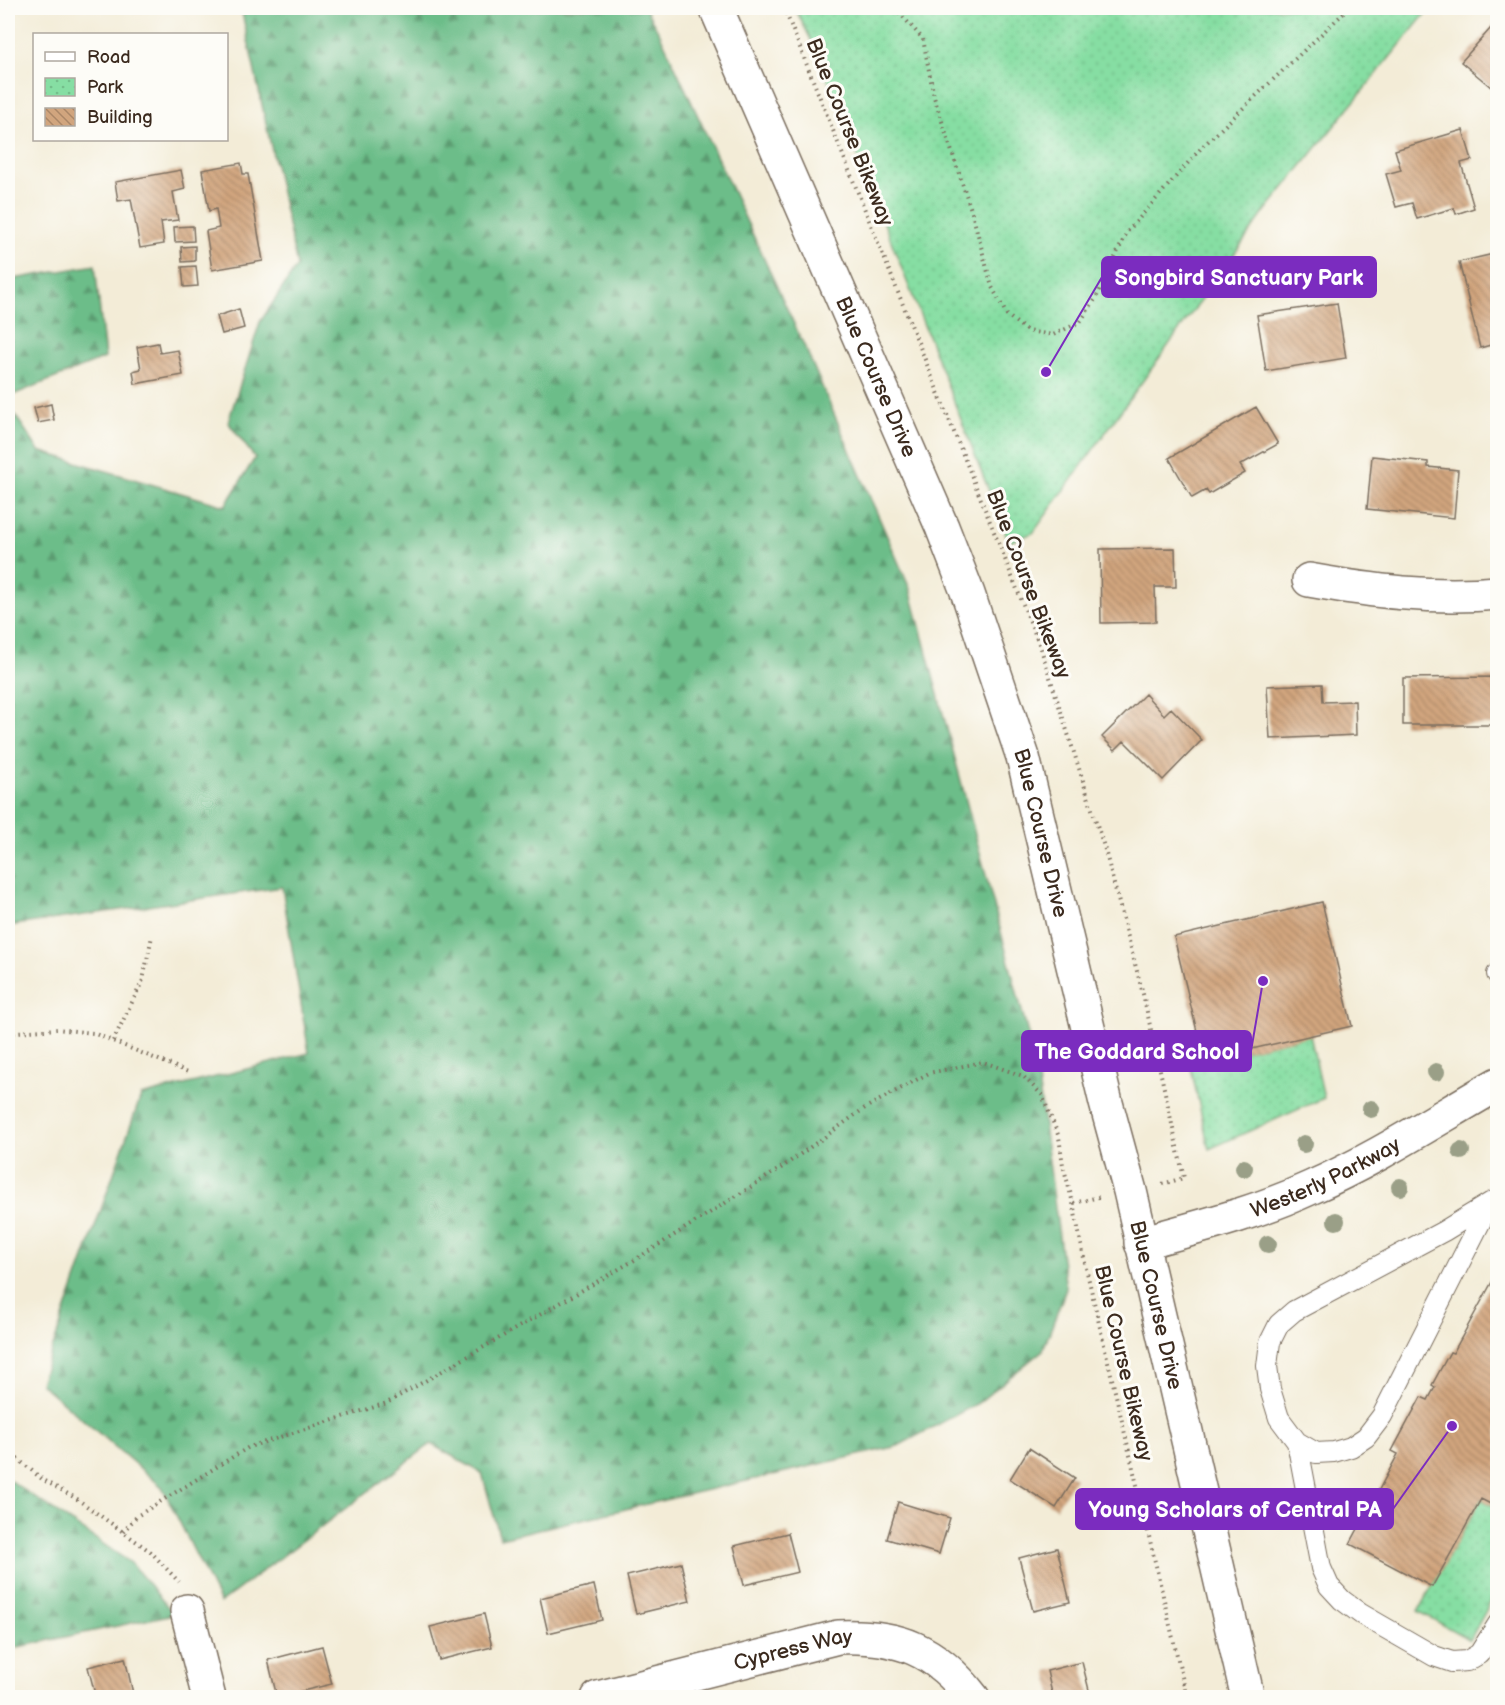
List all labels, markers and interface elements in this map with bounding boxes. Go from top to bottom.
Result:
legend [33,33,228,141]
street label: Blue Course Bikeway [800,35,899,230]
text: Road [87,47,131,68]
text: Park [87,77,123,98]
text: Building [87,107,153,128]
callout: Songbird Sanctuary Park [1102,257,1376,297]
text: Songbird Sanctuary Park [1115,265,1364,292]
street label: Blue Course Drive [830,293,922,461]
street label: Blue Course Bikeway [981,486,1076,683]
street label: Blue Course Drive [1008,745,1073,920]
callout: The Goddard School [1022,1031,1251,1071]
text: The Goddard School [1034,1039,1240,1066]
street label: Westerly Parkway [1247,1132,1405,1223]
street label: Blue Course Drive [1124,1218,1188,1392]
street label: Blue Course Bikeway [1089,1263,1158,1464]
callout: Young Scholars of Central PA [1076,1489,1393,1529]
text: Young Scholars of Central PA [1088,1497,1382,1524]
street label: Cypress Way [731,1624,853,1676]

